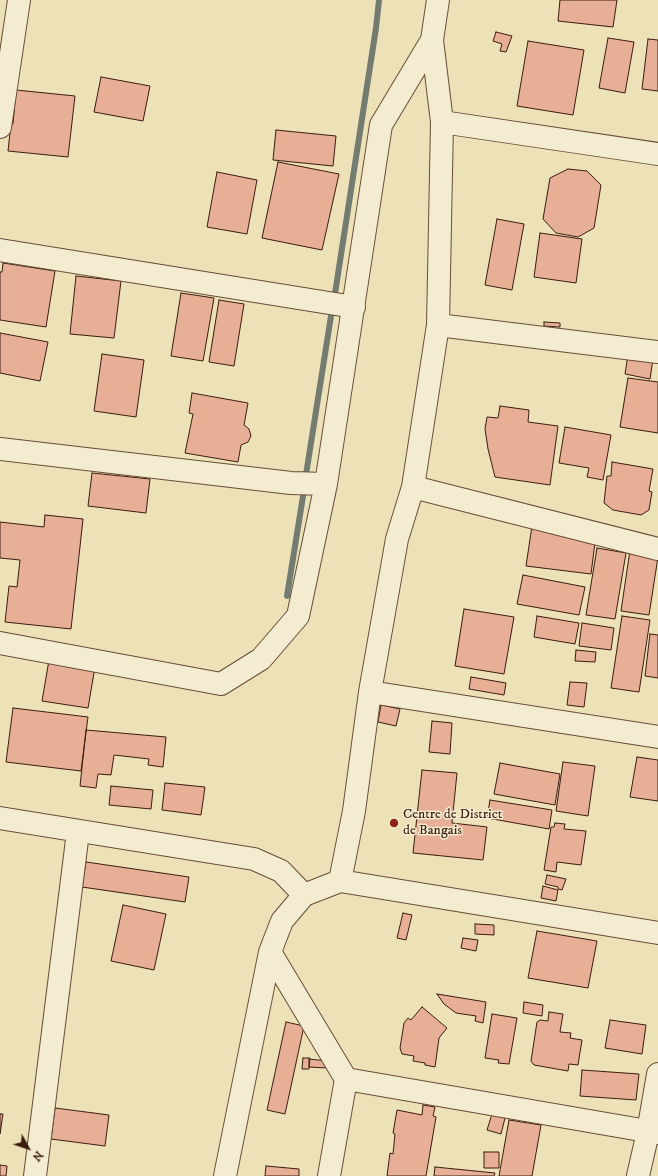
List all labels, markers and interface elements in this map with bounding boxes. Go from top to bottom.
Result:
place label: Centre de District de Bangais [403,807,502,840]
marker: Centre de District de Bangais [388,817,400,829]
north arrow [8,1128,48,1168]
text: N [29,1148,45,1164]

